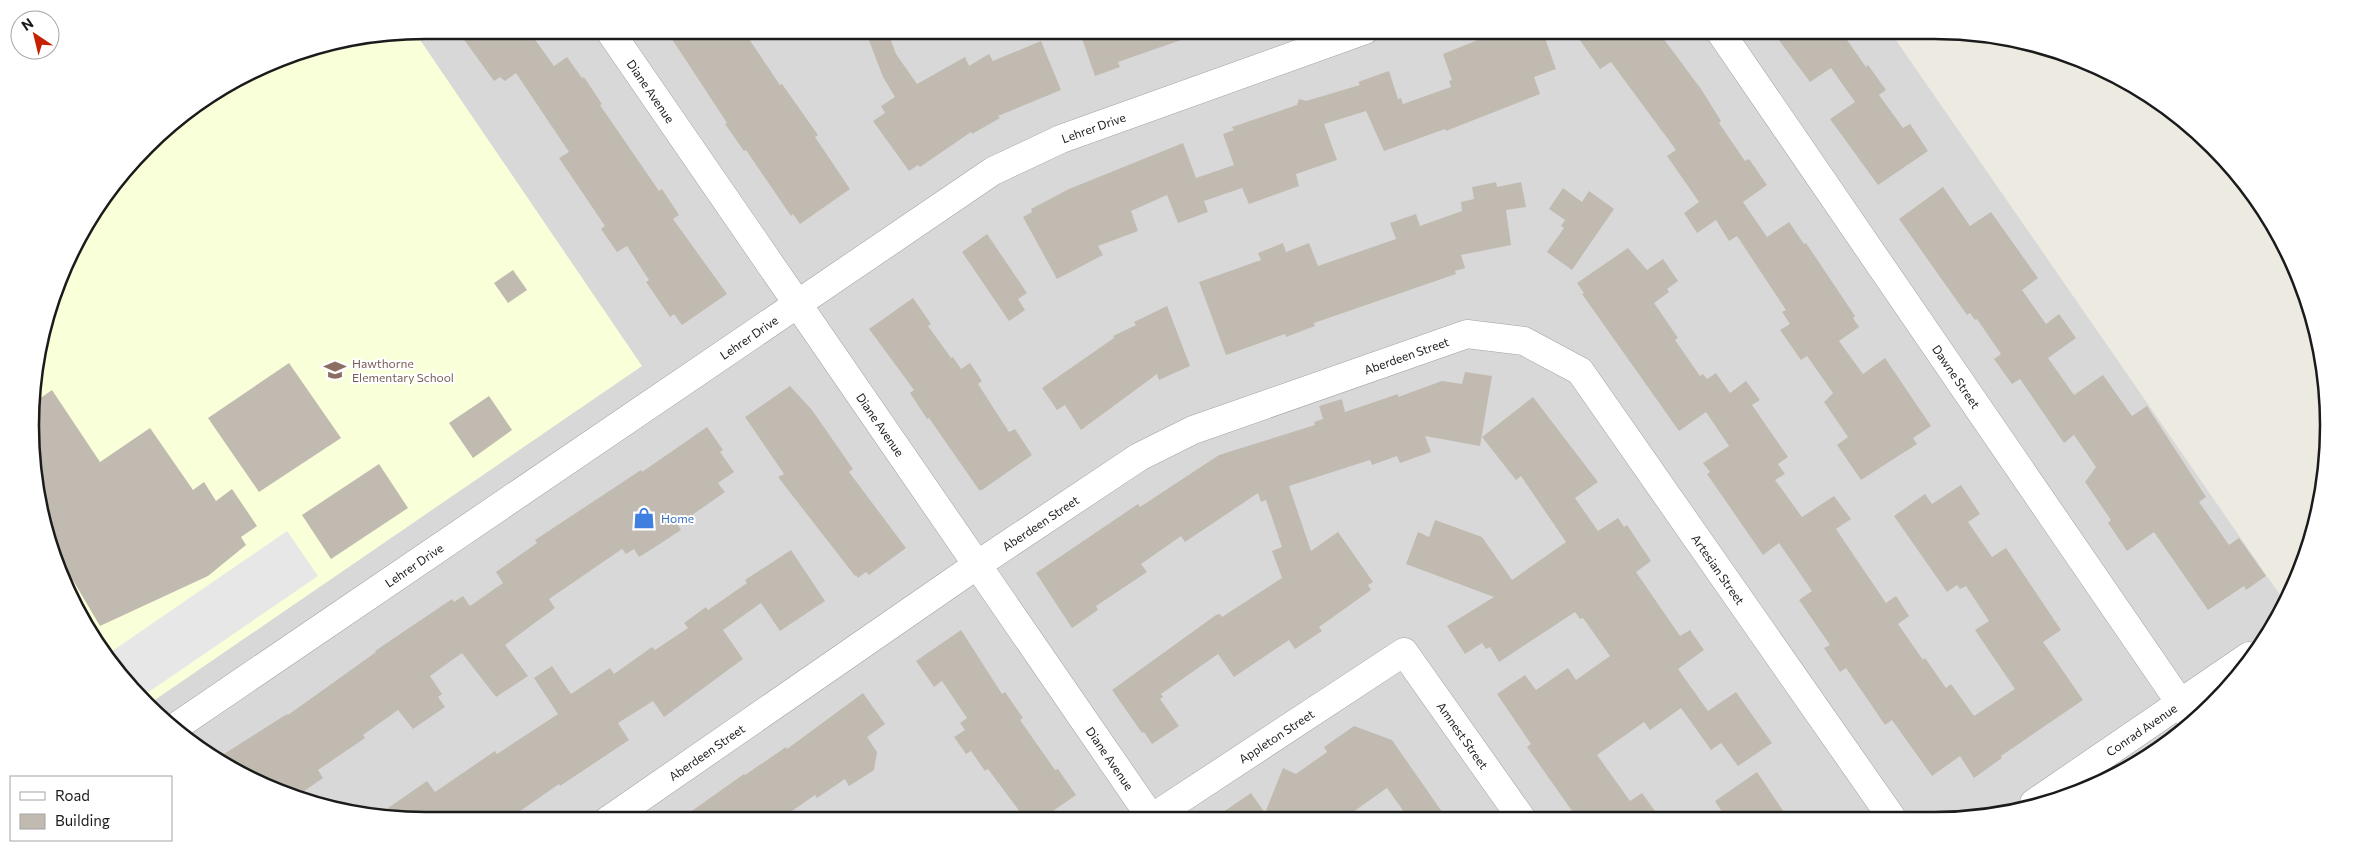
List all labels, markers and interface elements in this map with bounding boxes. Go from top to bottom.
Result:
north arrow [10,10,60,60]
text: N [18,14,36,34]
street label: Diane Avenue [624,57,678,125]
street label: Lehrer Drive [1059,109,1127,145]
street label: Lehrer Drive [717,312,780,362]
street label: Aberdeen Street [1362,334,1451,377]
street label: Dawne Street [1930,342,1983,411]
place label: Hawthorne Elementary School [352,356,454,384]
school or university icon: Hawthorne Elementary School [322,357,348,383]
street label: Diane Avenue [854,390,907,459]
street label: Aberdeen Street [999,492,1081,553]
shop icon: Home [631,505,657,531]
place label: Home [661,511,694,525]
street label: Artesian Street [1689,531,1748,607]
street label: Lehrer Drive [382,540,446,590]
street label: Amnest Street [1434,699,1491,772]
street label: Conrad Avenue [2103,701,2179,759]
street label: Appleton Street [1236,706,1316,766]
street label: Aberdeen Street [666,721,747,783]
street label: Diane Avenue [1083,724,1137,793]
legend [10,776,172,841]
text: Road [55,786,90,804]
text: Building [55,811,110,829]

